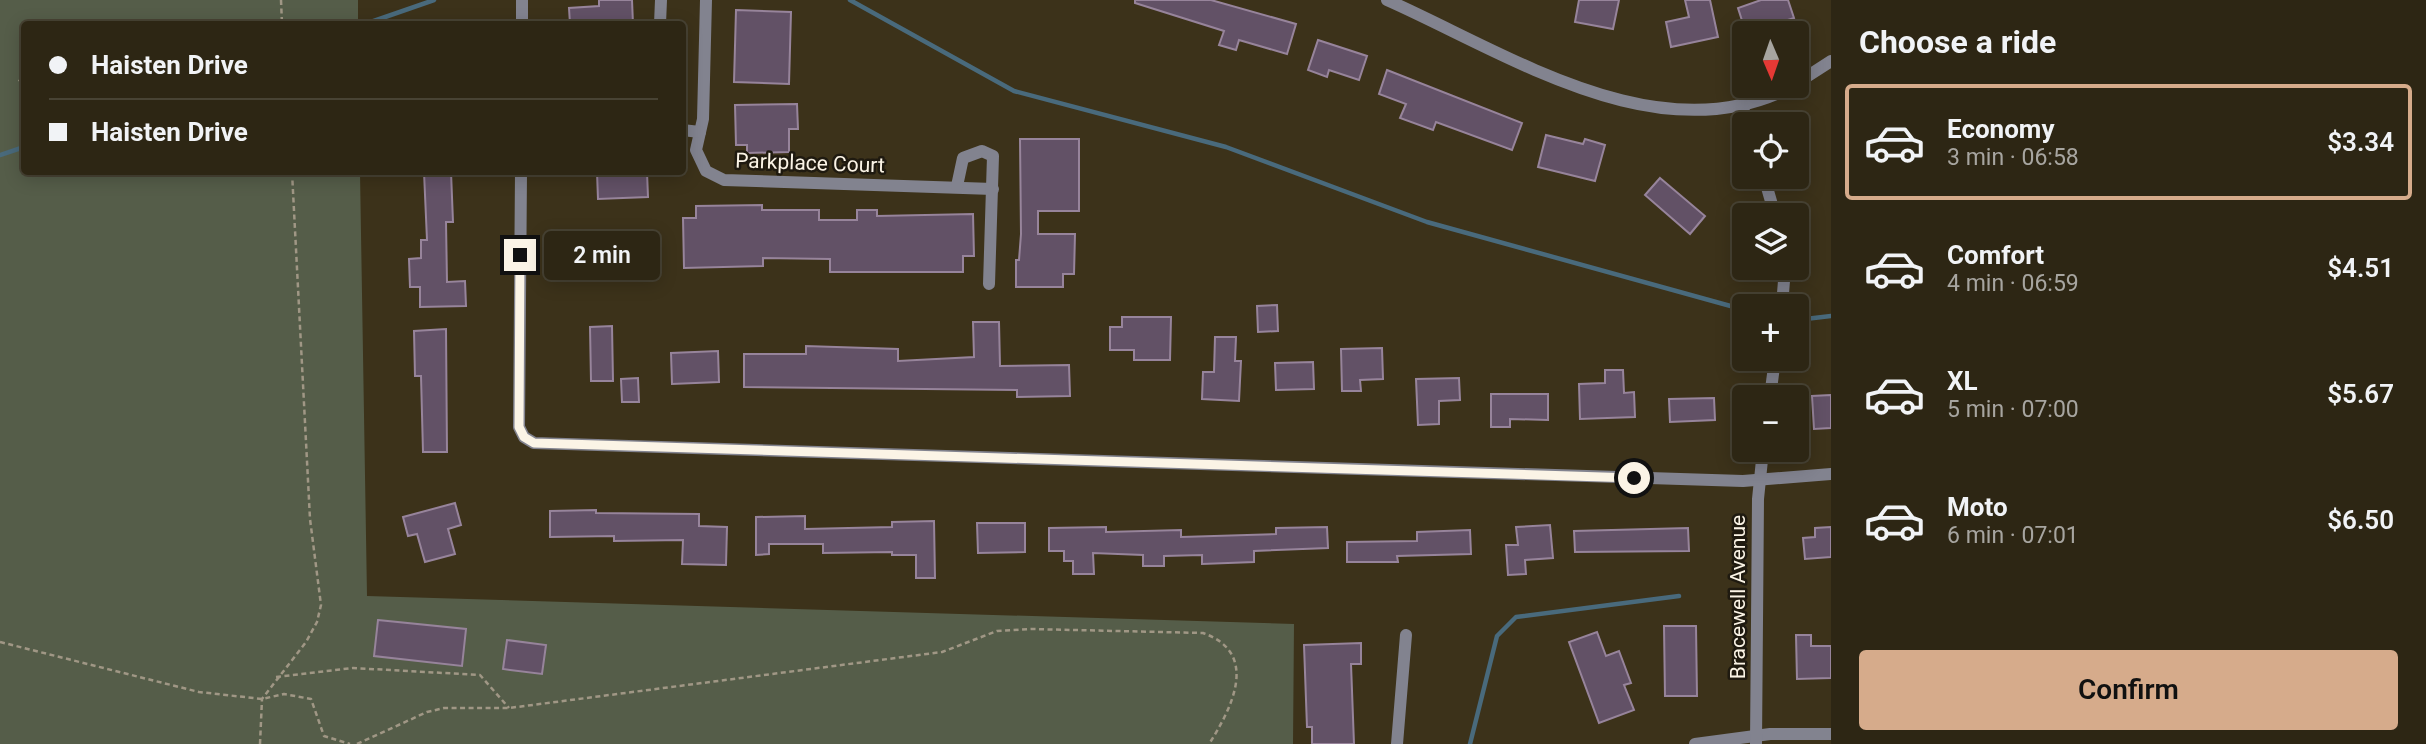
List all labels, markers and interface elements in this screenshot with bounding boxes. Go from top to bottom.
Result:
north arrow [1732,21,1810,98]
map controls [1732,21,1809,462]
text: Choose a ride [1859,23,2056,61]
text: Haisten Drive [91,50,248,80]
icon: car [1863,111,1926,174]
button: locate [1732,112,1809,189]
text: Economy [1947,114,2054,144]
text: Haisten Drive [91,117,248,147]
text: $3.34 [2327,127,2394,157]
text: 3 min · 06:58 [1947,144,2079,171]
street label: Parkplace Court [735,148,885,178]
button: layers [1732,203,1809,280]
callout: 2 min [544,230,660,280]
icon: car [1863,237,1926,300]
route end [504,239,536,271]
text: Comfort [1947,240,2044,270]
text: 2 min [573,242,631,269]
text: $4.51 [2327,253,2394,283]
text: 4 min · 06:59 [1947,270,2079,297]
button: + [1732,294,1809,371]
icon: car [1863,363,1926,426]
text: XL [1947,366,1978,396]
text: $5.67 [2327,379,2394,409]
button: − [1732,385,1809,462]
text: 5 min · 07:00 [1947,396,2079,423]
route start [1618,462,1650,494]
icon: car [1863,489,1926,552]
text: Moto [1947,492,2008,522]
text: $6.50 [2327,505,2394,535]
street label: Bracewell Avenue [1726,515,1750,679]
text: 6 min · 07:01 [1947,522,2079,549]
button: Confirm [1859,650,2398,730]

